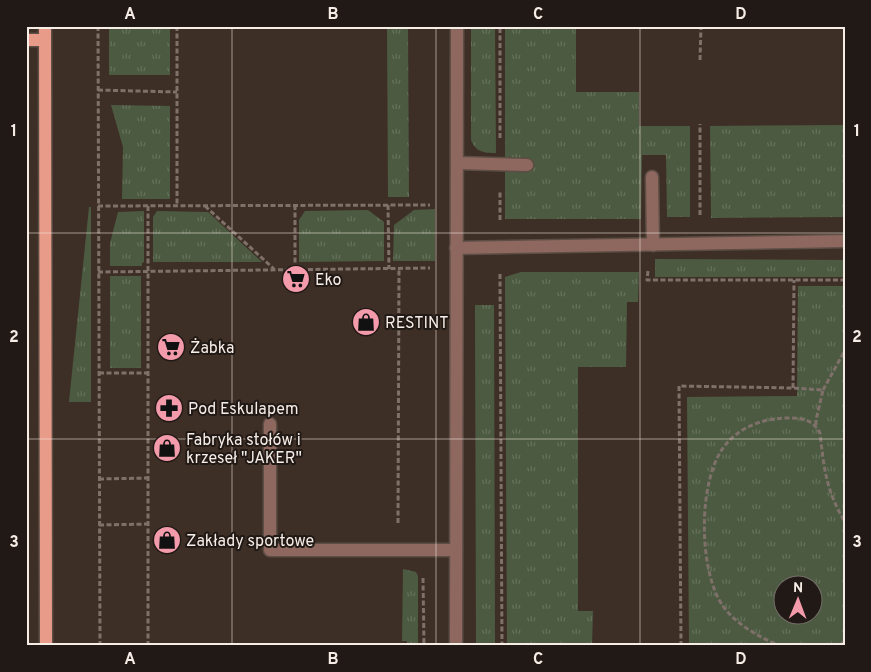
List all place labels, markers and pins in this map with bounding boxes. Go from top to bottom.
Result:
supermarket icon: Eko [281,264,311,294]
place label: Eko [315,271,342,291]
shop icon: RESTINT [351,307,381,337]
place label: RESTINT [385,314,449,334]
supermarket icon: Żabka [156,332,186,362]
place label: Żabka [190,338,234,359]
pharmacy icon: Pod Eskulapem [154,393,184,423]
place label: Pod Eskulapem [188,400,299,420]
place label: Fabryka stołów i krzeseł "JAKER" [186,431,302,469]
shop icon: Fabryka stołów i krzeseł "JAKER" [152,433,182,463]
shop icon: Zakłady sportowe [152,525,182,555]
place label: Zakłady sportowe [186,532,314,552]

